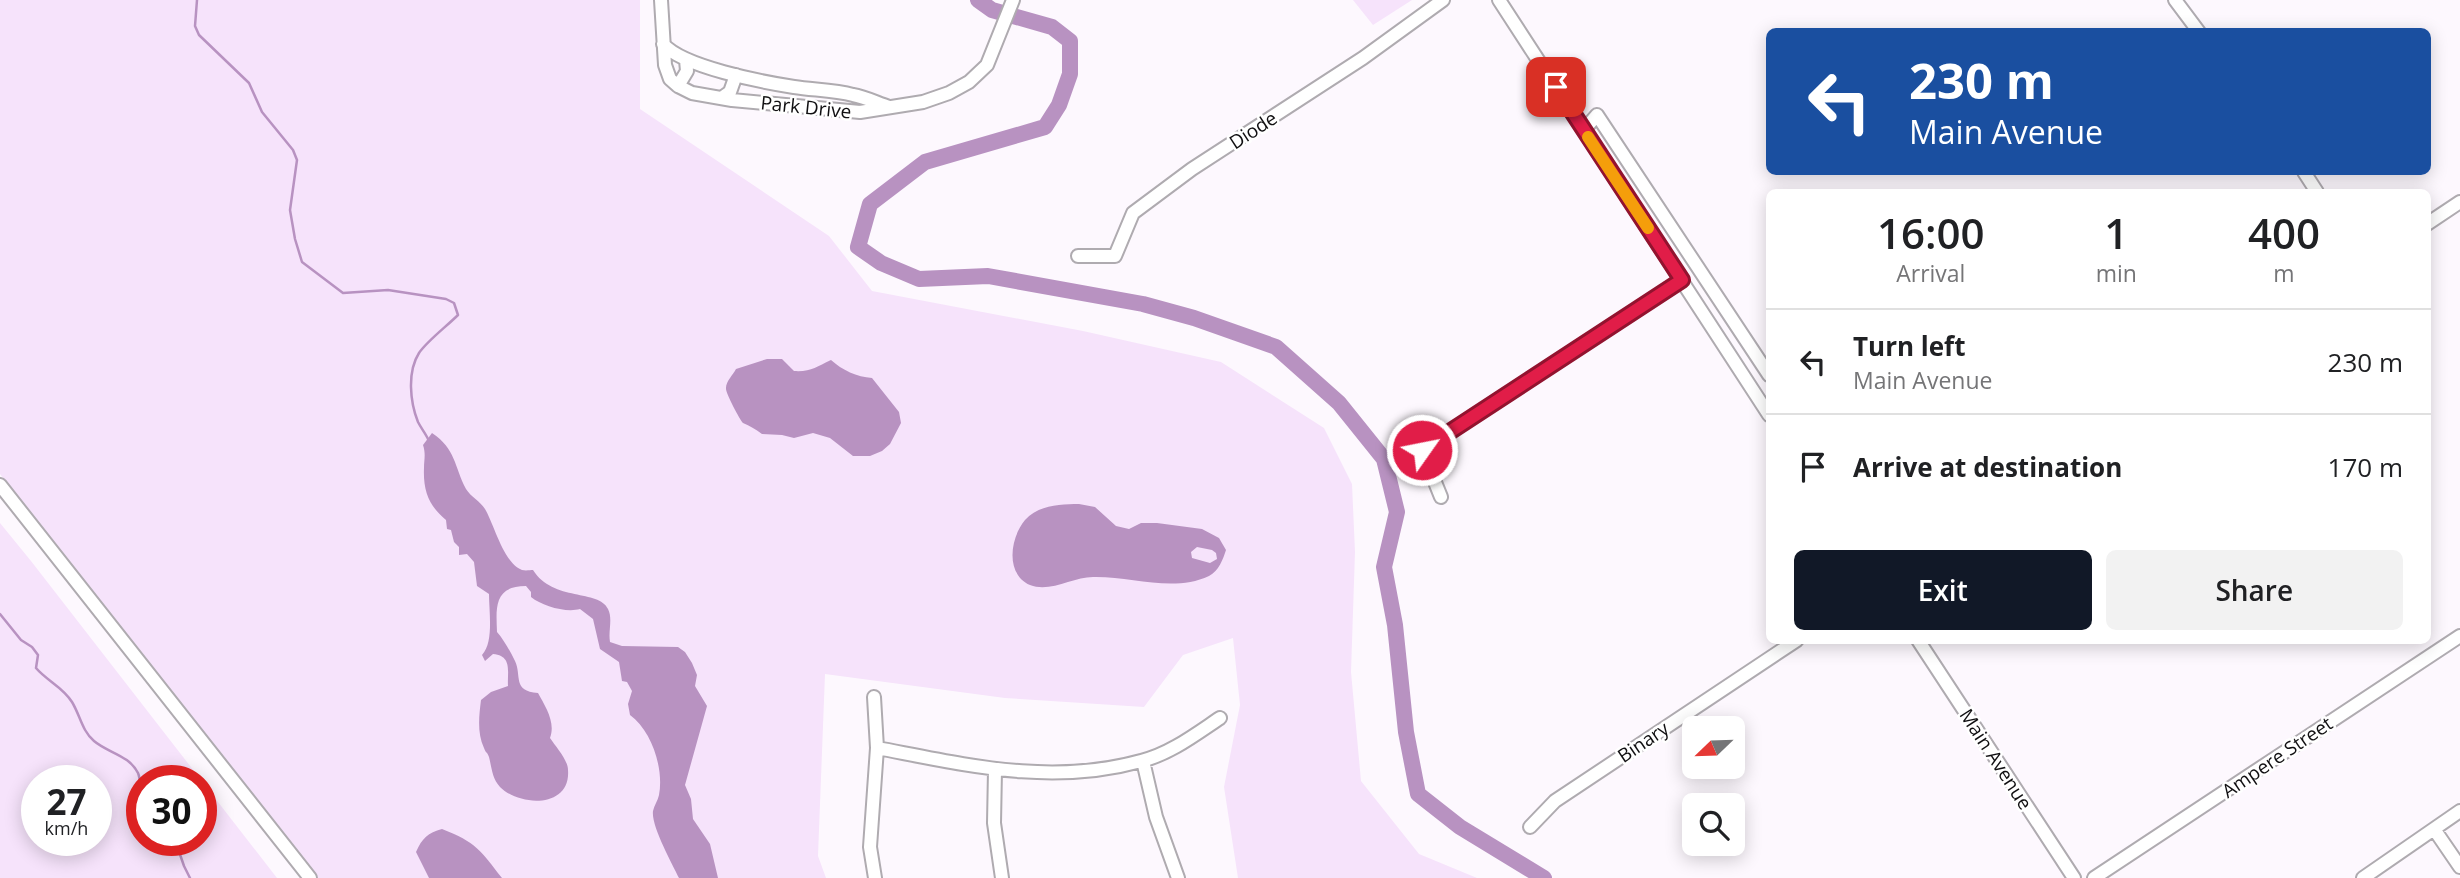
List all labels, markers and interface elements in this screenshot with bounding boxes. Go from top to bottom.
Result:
text: 230 m [1909,47,2054,113]
icon: left [1794,56,1885,147]
pin [1526,57,1586,117]
icon: arrive [1537,68,1575,106]
street label: Park Drive [759,89,853,125]
street label: Diode [1224,105,1282,155]
text: Main Avenue [1909,110,2103,153]
text: 16:00 [1877,204,1985,261]
text: 1 [2104,204,2128,261]
text: 400 [2248,204,2320,261]
text: Arrival [1896,257,1965,289]
text: min [2096,257,2137,289]
text: m [2273,257,2295,289]
text: Turn left [1853,328,1965,364]
icon: left [1794,343,1832,381]
text: 230 m [2328,344,2403,380]
text: Main Avenue [1853,364,1992,396]
position arrow [1385,413,1459,487]
icon: arrive [1794,448,1832,486]
text: Arrive at destination [1853,449,2122,485]
text: 170 m [2328,449,2403,485]
button: Exit [1794,550,2092,630]
button: Share [2106,550,2403,630]
street label: Main Avenue [1954,704,2038,814]
street label: Ampere Street [2217,710,2338,804]
street label: Binary [1612,715,1674,769]
north arrow [1682,716,1745,779]
map controls [1682,716,1745,856]
speed limit sign: 30 [126,765,217,856]
text: 27 [46,778,87,825]
button: search [1682,793,1745,856]
text: km/h [45,816,88,840]

